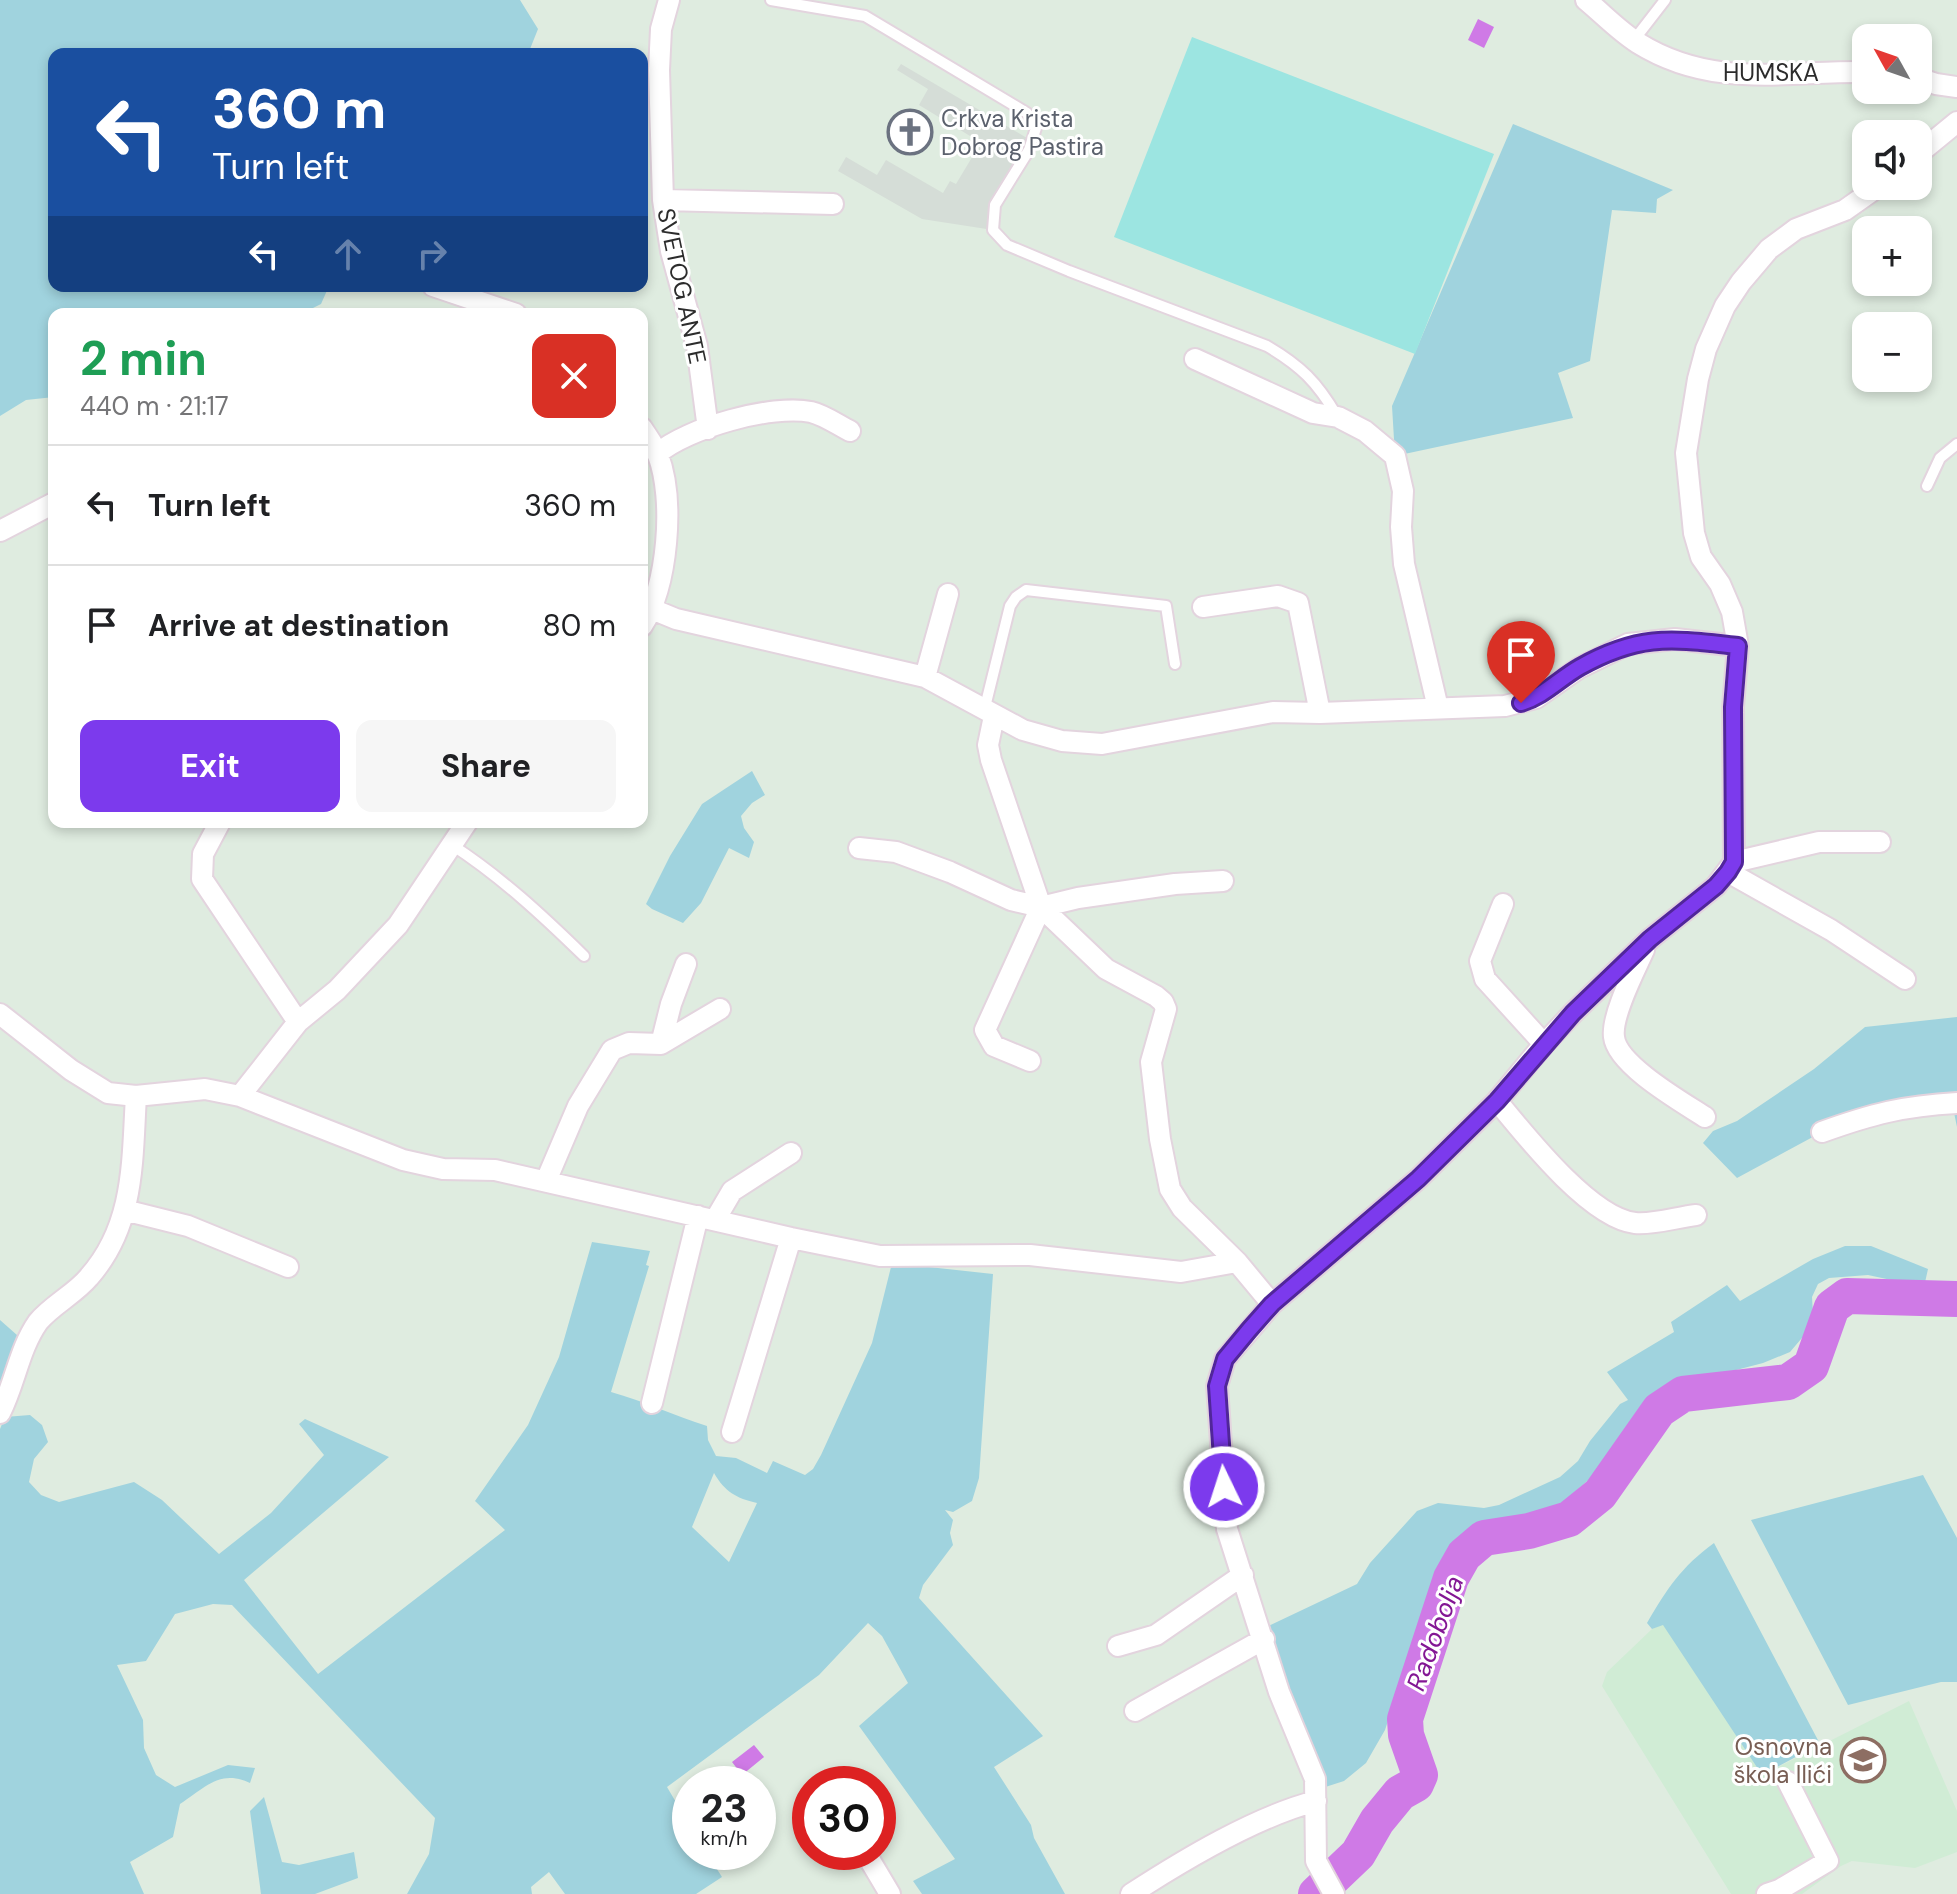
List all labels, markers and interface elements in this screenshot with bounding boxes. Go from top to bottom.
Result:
north arrow [1852,24,1932,104]
map controls [1852,24,1932,392]
street label: HUMSKA [1723,57,1819,88]
text: 360 m [212,72,387,145]
icon: left [80,80,184,184]
place label: Crkva Krista Dobrog Pastira [941,103,1104,162]
church icon: Crkva Krista Dobrog Pastira [886,108,934,156]
button: sound [1852,120,1932,200]
text: Turn left [212,143,349,190]
street label: SVETOG ANTE [650,205,714,367]
button: + [1852,216,1932,296]
icon: left [242,232,286,276]
icon: ahead [326,232,370,276]
icon: right [410,232,454,276]
button: − [1852,312,1932,392]
text: 2 min [80,327,207,390]
button: close [532,334,616,418]
text: 440 m · 21:17 [80,389,229,423]
icon: left [80,483,124,527]
text: Turn left [148,486,271,525]
text: 360 m [524,486,616,525]
icon: arrive [80,603,124,647]
text: Arrive at destination [148,606,449,645]
text: 80 m [543,606,616,645]
pin [1487,621,1555,703]
icon: arrive [1499,633,1543,677]
button: Exit [80,720,340,812]
button: Share [356,720,616,812]
position arrow [1182,1445,1266,1529]
water label: Radobolja [1399,1571,1471,1695]
place label: Osnovna škola Ilići [1733,1731,1832,1790]
school or university icon: Osnovna škola Ilići [1839,1736,1887,1784]
speed limit sign: 30 [792,1766,896,1870]
text: 23 [700,1782,748,1834]
text: km/h [700,1825,748,1851]

